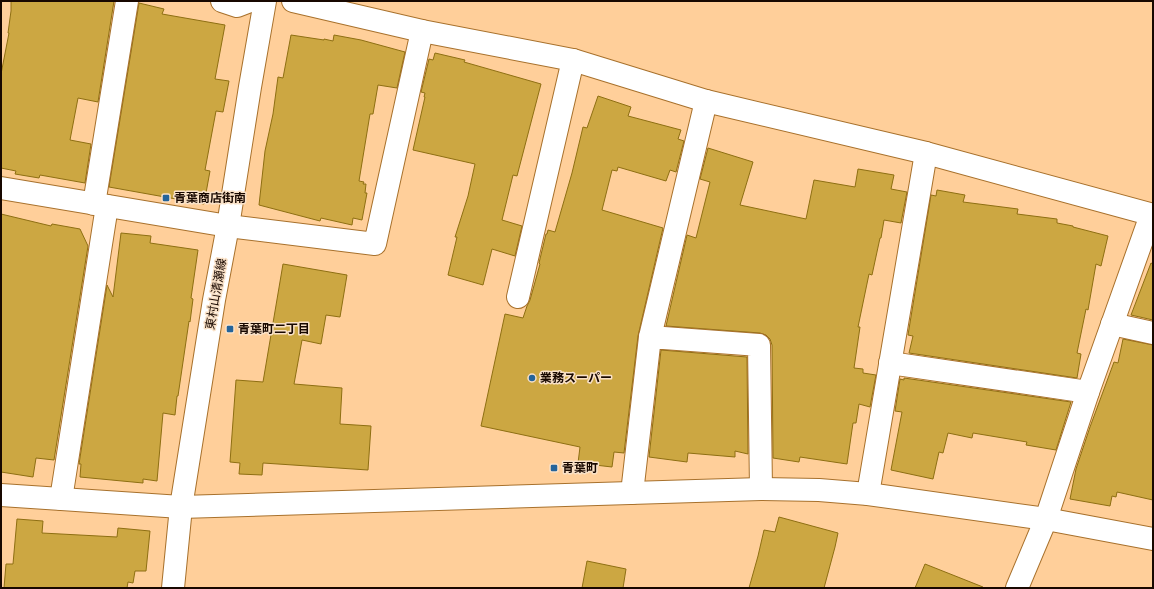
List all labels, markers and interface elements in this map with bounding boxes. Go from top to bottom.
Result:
place label: 青葉商店街南 [174,190,246,205]
marker: 青葉商店街南 [161,193,171,203]
street label: 東村山清瀬線 [202,257,229,331]
place label: 青葉町二丁目 [238,321,310,336]
marker: 青葉町二丁目 [225,324,235,334]
place label: 業務スーパー [540,370,612,385]
marker: 業務スーパー [527,373,537,383]
place label: 青葉町 [562,460,598,475]
marker: 青葉町 [549,463,559,473]

